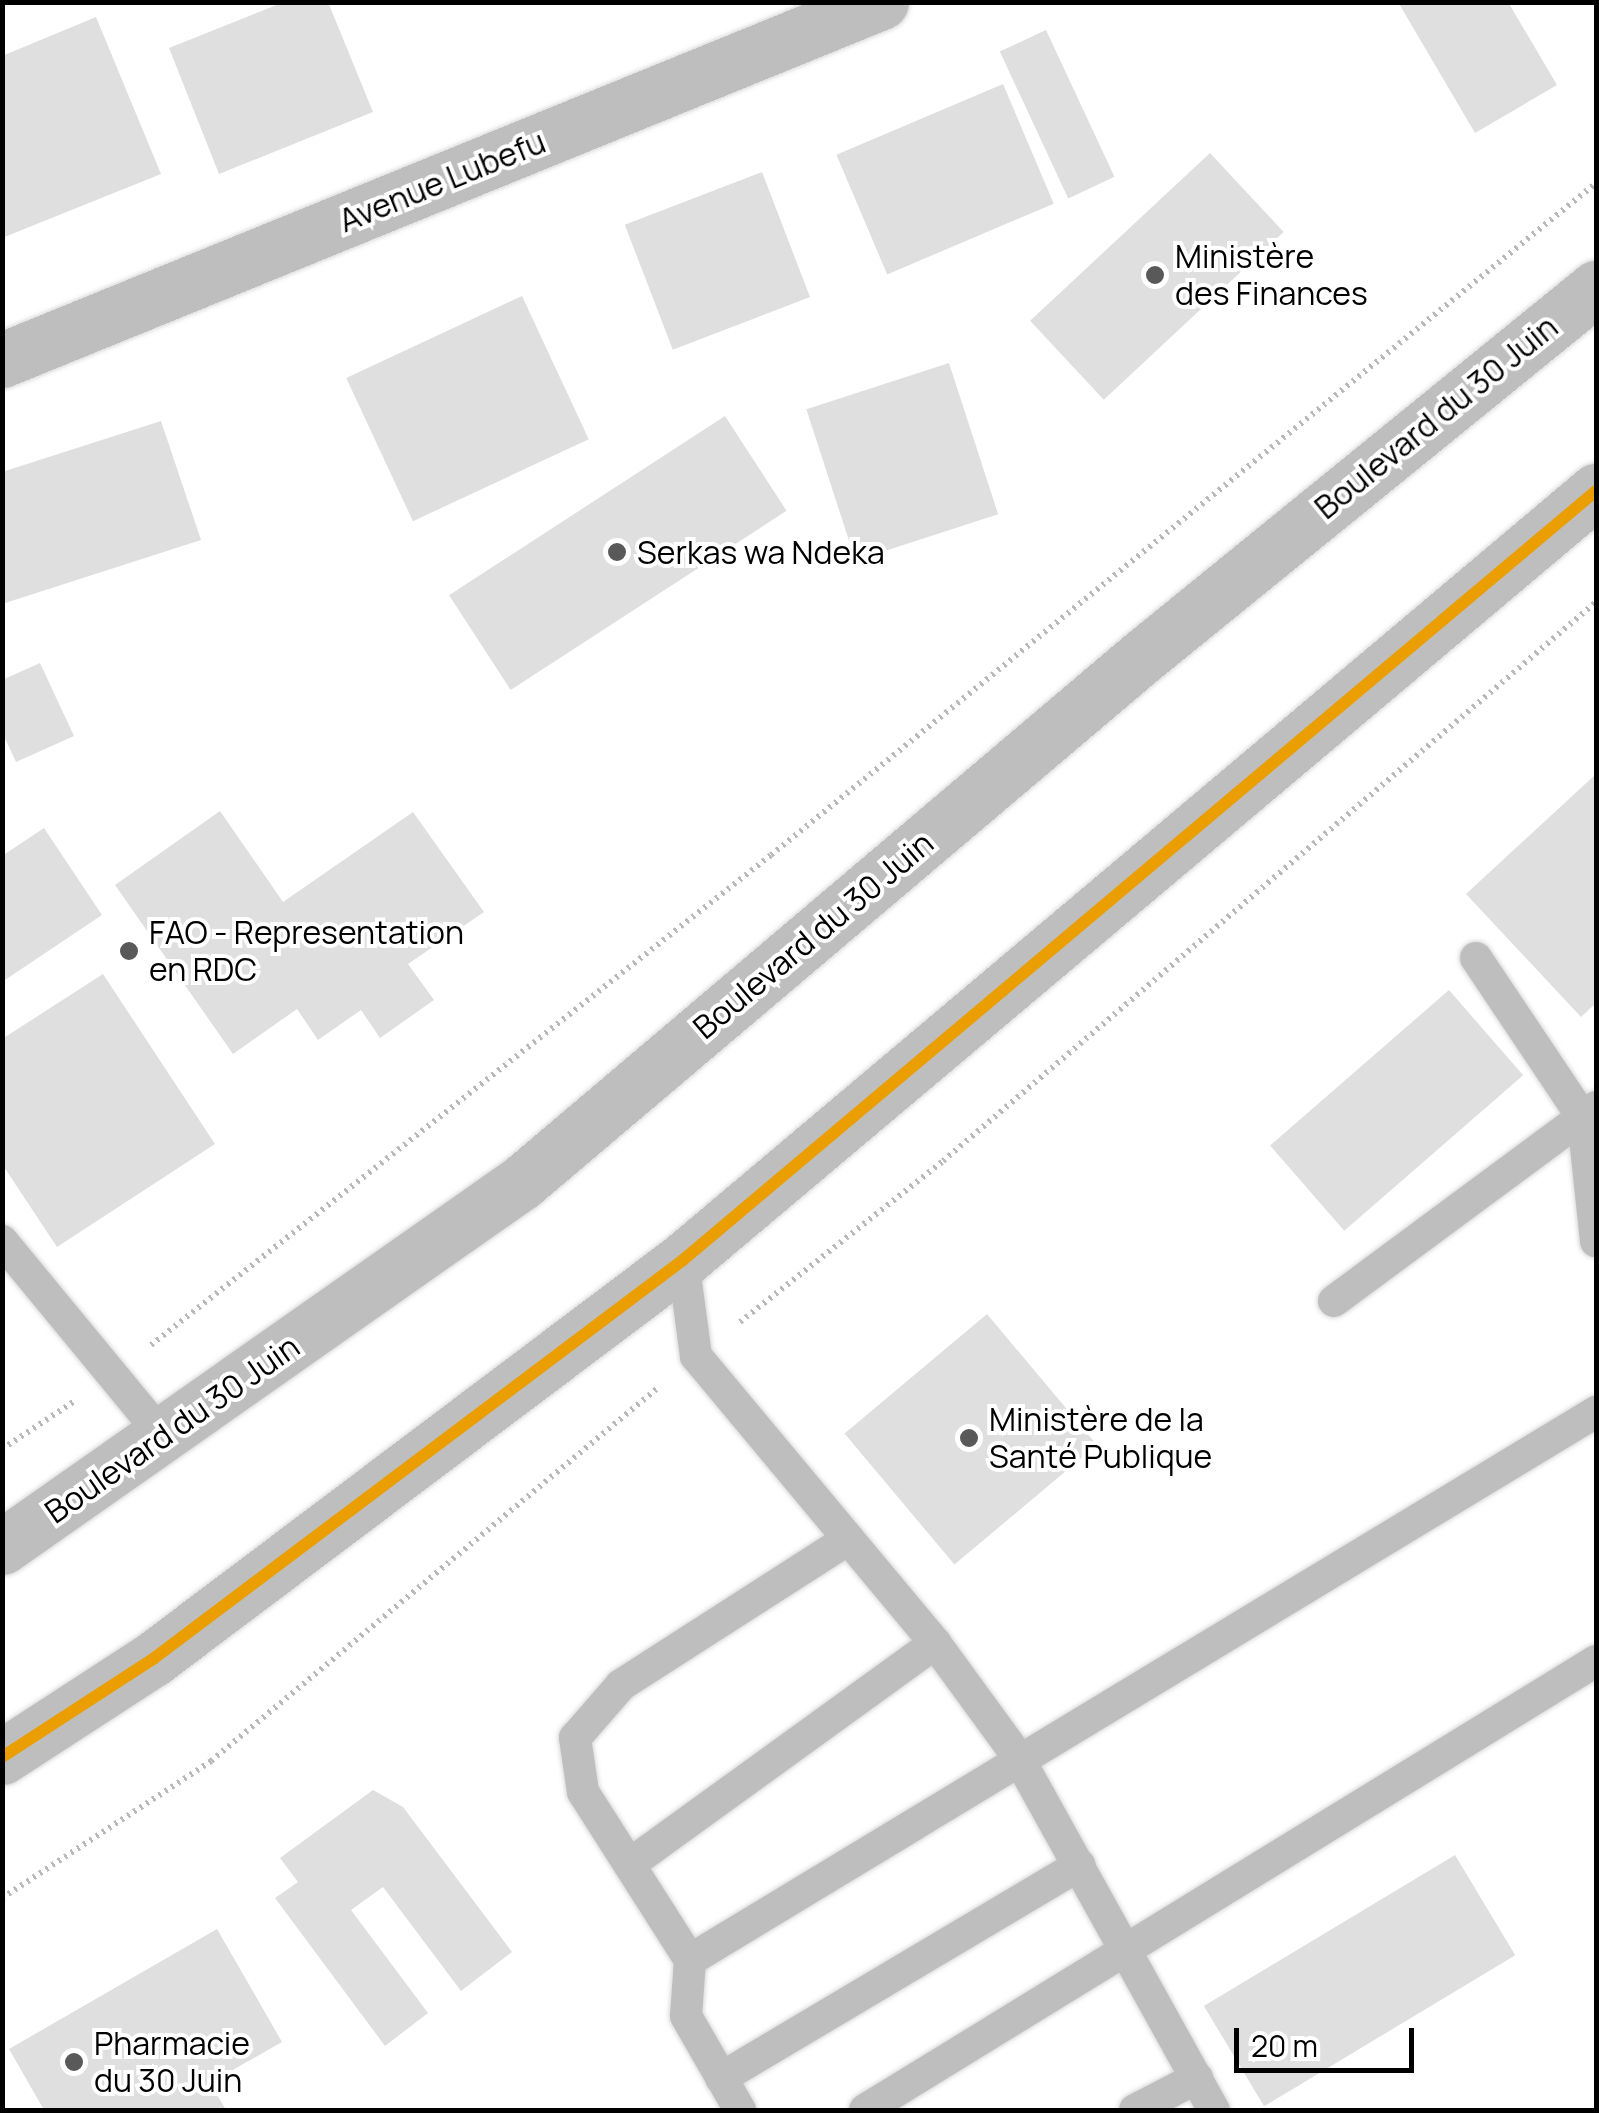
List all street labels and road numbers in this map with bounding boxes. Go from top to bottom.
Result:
street label: Avenue Lubefu [333,122,551,240]
street label: Boulevard du 30 Juin [1307,307,1565,527]
street label: Boulevard du 30 Juin [685,824,941,1046]
street label: Boulevard du 30 Juin [38,1327,306,1531]

